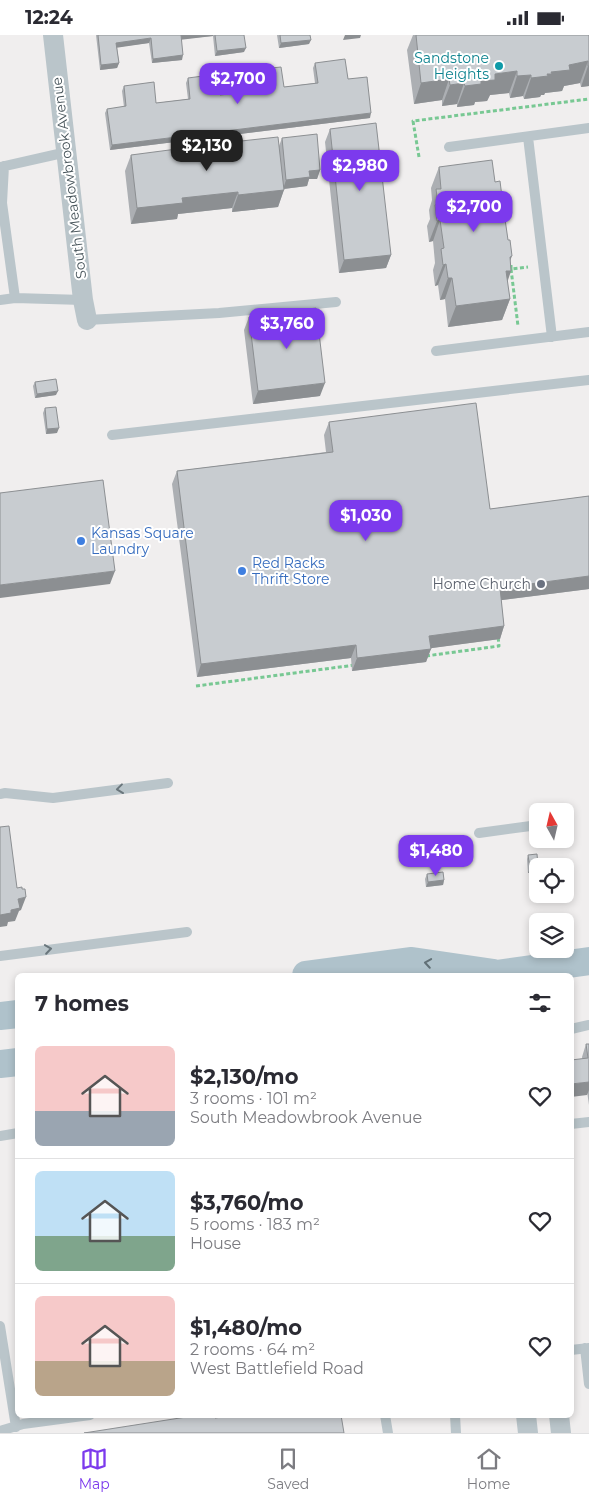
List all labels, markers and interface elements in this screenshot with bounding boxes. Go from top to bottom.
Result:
text: 12:24 [25,6,73,29]
place label: Sandstone Heights [414,49,489,83]
marker: Sandstone Heights [493,60,505,72]
pin: $2,700 [197,63,279,105]
text: $2,700 [210,69,266,88]
street label: South Meadowbrook Avenue [48,76,90,280]
pin: $2,130 [166,129,248,172]
text: $2,130 [182,136,232,155]
pin: $2,980 [319,149,401,192]
text: $2,980 [332,156,388,175]
pin: $2,700 [433,191,515,233]
text: $2,700 [446,197,502,216]
pin: $3,760 [246,307,328,350]
text: $3,760 [260,314,314,333]
pin: $1,030 [325,499,407,542]
text: $1,030 [340,506,392,525]
place label: Kansas Square Laundry [91,524,194,558]
marker: Kansas Square Laundry [75,535,87,547]
place label: Red Racks Thrift Store [252,554,330,588]
marker: Red Racks Thrift Store [236,565,248,577]
place label: Home Church [432,575,531,593]
marker: Home Church [535,578,547,590]
one-way arrow [115,783,123,794]
north arrow [529,803,574,847]
map controls [529,803,574,958]
pin: $1,480 [395,835,477,877]
text: $1,480 [409,841,463,860]
button: locate [529,858,574,903]
button: layers [529,913,574,958]
one-way arrow [44,945,53,955]
one-way arrow [424,958,432,969]
icon: filters [526,989,554,1017]
text: 7 homes [35,991,129,1016]
text: $2,130/mo [190,1064,298,1089]
icon: home [75,1066,135,1126]
icon: heart [526,1082,554,1110]
text: 3 rooms · 101 m² [190,1089,317,1108]
text: South Meadowbrook Avenue [190,1108,422,1127]
text: $3,760/mo [190,1190,304,1215]
icon: home [75,1191,135,1251]
icon: heart [526,1207,554,1235]
text: 5 rooms · 183 m² [190,1215,320,1234]
text: House [190,1234,241,1253]
text: $1,480/mo [190,1315,302,1340]
icon: home [75,1316,135,1376]
icon: heart [526,1332,554,1360]
text: 2 rooms · 64 m² [190,1340,315,1359]
text: West Battlefield Road [190,1359,364,1378]
tab: Map [79,1445,110,1493]
tab: Saved [267,1445,309,1493]
tab: Home [467,1445,510,1493]

